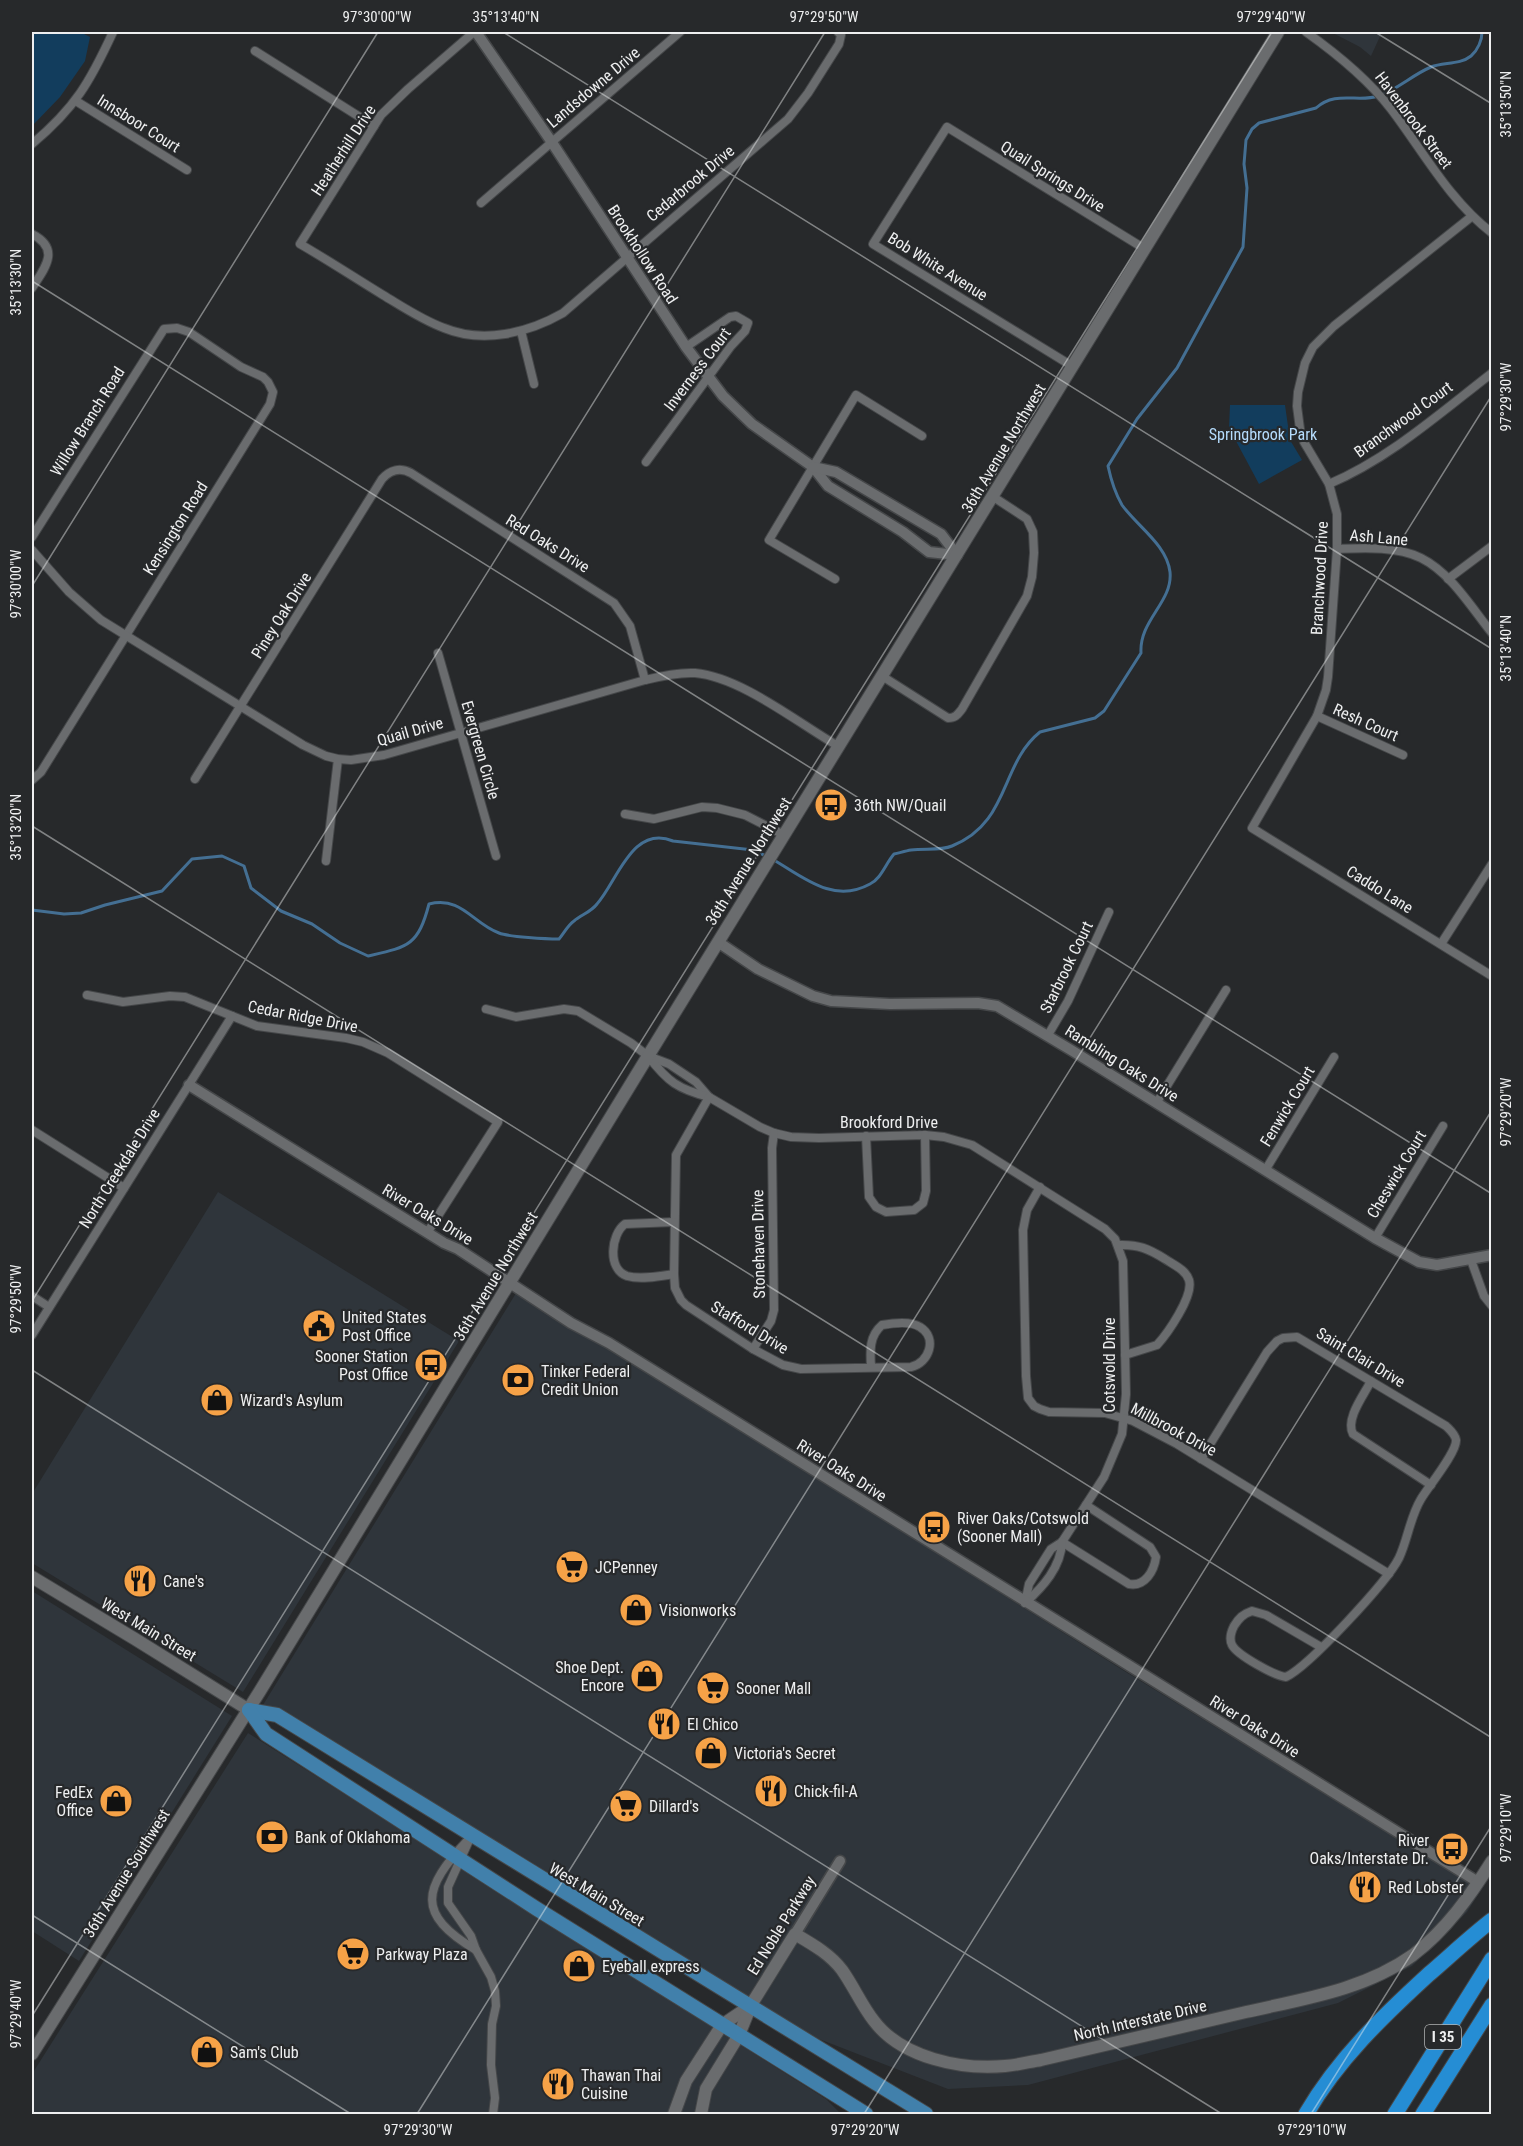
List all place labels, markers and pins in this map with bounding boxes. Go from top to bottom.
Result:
bus stop icon: 36th NW/Quail [813,787,849,823]
place label: 36th NW/Quail [854,796,946,815]
public building icon: United States Post Office [301,1308,337,1344]
place label: United States Post Office [342,1308,426,1345]
place label: Sooner Station Post Office [315,1347,408,1384]
bus stop icon: Sooner Station Post Office [413,1347,449,1383]
bank icon: Tinker Federal Credit Union [500,1362,536,1398]
place label: Tinker Federal Credit Union [541,1362,630,1399]
shop icon: Wizard's Asylum [199,1382,235,1418]
place label: Wizard's Asylum [240,1391,343,1410]
bus stop icon: River Oaks/Cotswold (Sooner Mall) [916,1509,952,1545]
place label: River Oaks/Cotswold (Sooner Mall) [957,1509,1089,1546]
supermarket icon: JCPenney [554,1549,590,1585]
place label: JCPenney [595,1558,658,1577]
restaurant icon: Cane's [122,1563,158,1599]
place label: Cane's [163,1572,204,1591]
shop icon: Visionworks [618,1592,654,1628]
place label: Visionworks [659,1601,736,1620]
place label: Shoe Dept. Encore [555,1658,624,1695]
shop icon: Shoe Dept. Encore [629,1658,665,1694]
supermarket icon: Sooner Mall [695,1670,731,1706]
place label: Sooner Mall [736,1679,811,1698]
restaurant icon: El Chico [646,1706,682,1742]
place label: El Chico [687,1715,738,1734]
shop icon: Victoria's Secret [693,1735,729,1771]
place label: Victoria's Secret [734,1744,836,1763]
restaurant icon: Chick-fil-A [753,1773,789,1809]
place label: Chick-fil-A [794,1782,858,1801]
place label: FedEx Office [55,1783,93,1820]
shop icon: FedEx Office [98,1783,134,1819]
supermarket icon: Dillard's [608,1788,644,1824]
place label: Dillard's [649,1797,699,1816]
bank icon: Bank of Oklahoma [254,1819,290,1855]
place label: Bank of Oklahoma [295,1828,410,1847]
place label: River Oaks/Interstate Dr. [1310,1831,1429,1868]
bus stop icon: River Oaks/Interstate Dr. [1434,1831,1470,1867]
restaurant icon: Red Lobster [1347,1869,1383,1905]
place label: Red Lobster [1388,1878,1464,1897]
supermarket icon: Parkway Plaza [335,1936,371,1972]
place label: Parkway Plaza [376,1945,468,1964]
shop icon: Eyeball express [561,1948,597,1984]
place label: Eyeball express [602,1957,700,1976]
shop icon: Sam's Club [189,2034,225,2070]
place label: Sam's Club [230,2043,299,2062]
restaurant icon: Thawan Thai Cuisine [540,2066,576,2102]
place label: Thawan Thai Cuisine [581,2066,661,2103]

